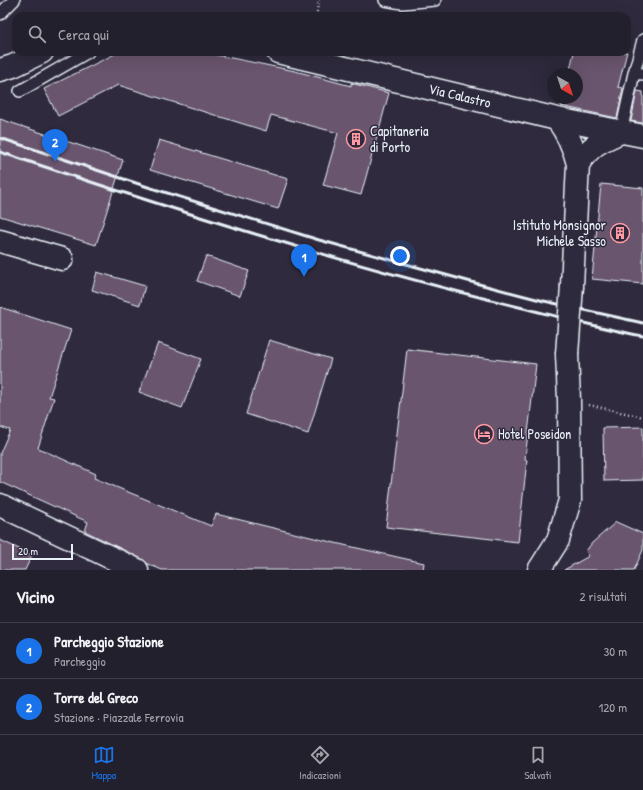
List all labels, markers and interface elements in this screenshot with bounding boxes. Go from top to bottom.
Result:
search box [12,12,631,56]
icon: search [26,23,48,45]
text: Cerca qui [58,24,109,45]
north arrow [547,68,583,104]
street label: Via Calastro [427,79,493,112]
place label: Capitaneria di Porto [370,121,429,156]
building icon: Capitaneria di Porto [345,128,367,150]
pin: 2 [42,129,68,162]
place label: Istituto Monsignor Michele Sasso [513,215,607,250]
building icon: Istituto Monsignor Michele Sasso [609,222,631,244]
pin: 1 [291,244,317,277]
your location [390,246,410,266]
hotel icon: Hotel Poseidon [473,423,495,445]
place label: Hotel Poseidon [498,424,571,443]
scale bar [12,542,73,561]
text: 20 m [18,544,38,558]
text: Vicino [16,585,54,608]
text: 2 risultati [579,587,627,605]
text: Parcheggio Stazione [54,631,164,652]
text: 1 [27,642,31,660]
text: 30 m [604,642,627,660]
text: Parcheggio [54,652,106,670]
text: Torre del Greco [54,687,138,708]
text: 2 [26,698,32,716]
text: 120 m [599,698,627,716]
text: Stazione · Piazzale Ferrovia [54,708,184,726]
tab: Mappa [92,744,116,782]
tab: Indicazioni [299,744,341,782]
tab: Salvati [524,744,551,782]

